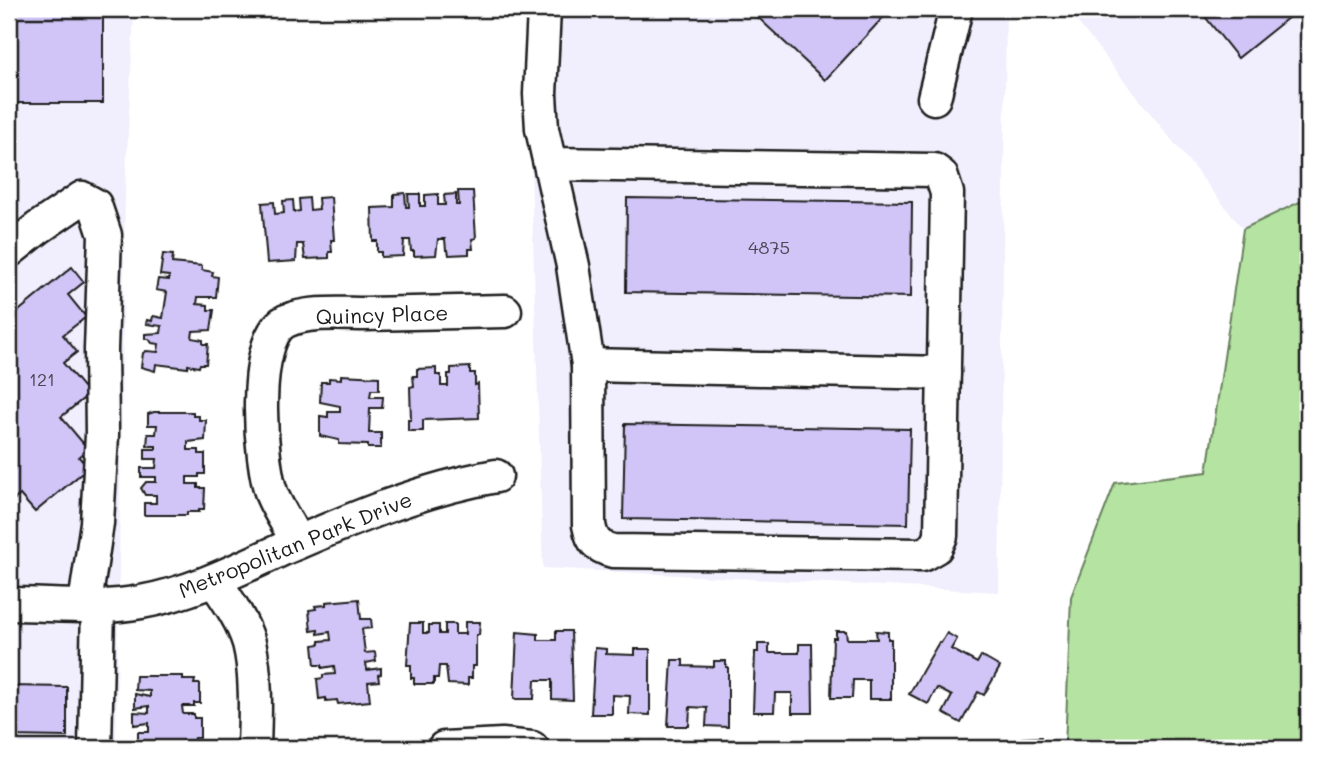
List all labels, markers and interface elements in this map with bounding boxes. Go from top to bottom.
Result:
house number: 4875 [748,235,790,259]
street label: Quincy Place [315,298,449,330]
house number: 121 [29,367,55,391]
street label: Metropolitan Park Drive [174,485,416,603]

